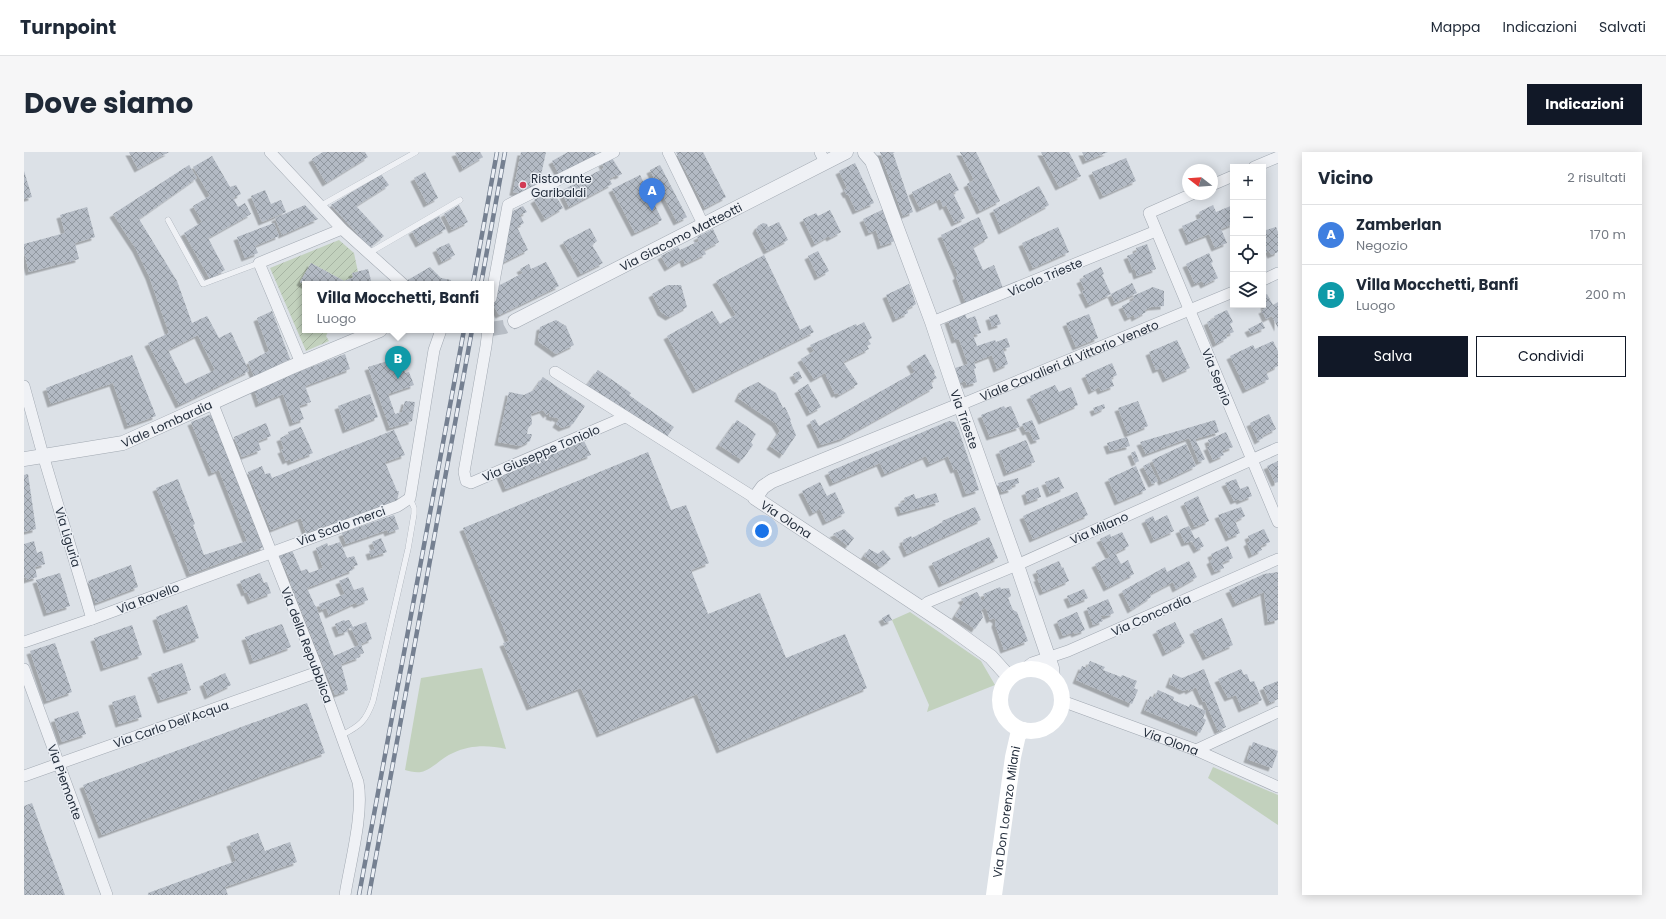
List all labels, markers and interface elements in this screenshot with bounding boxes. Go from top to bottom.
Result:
text: Turnpoint [20,14,116,41]
text: Mappa [1431,17,1481,37]
text: Indicazioni [1503,17,1577,37]
text: Salvati [1599,17,1646,37]
text: Dove siamo [24,84,193,123]
button: Indicazioni [1527,84,1642,125]
north arrow [1182,164,1218,200]
map controls [1230,164,1266,308]
button: + [1230,164,1266,200]
text: Vicino [1318,166,1373,190]
text: 2 risultati [1567,168,1626,187]
place label: Ristorante Garibaldi [531,170,592,201]
pin: A [639,178,665,211]
marker: Ristorante Garibaldi [518,180,528,190]
street label: Via Giacomo Matteotti [617,198,745,275]
button: − [1230,200,1266,236]
text: Zamberlan [1356,214,1442,235]
text: A [1326,225,1336,244]
text: 170 m [1590,225,1626,244]
button: locate [1230,236,1266,272]
text: Negozio [1356,236,1408,255]
street label: Vicolo Trieste [1005,254,1085,300]
button: layers [1230,272,1266,308]
text: Villa Mocchetti, Banfi [1356,274,1519,295]
popup [302,281,494,333]
text: B [1327,285,1335,304]
text: 200 m [1585,285,1626,304]
text: Villa Mocchetti, Banfi [317,287,479,308]
text: Luogo [1356,296,1395,315]
text: Luogo [317,309,356,328]
street label: Viale Cavalieri di Vittorio Veneto [977,315,1161,404]
button: Salva [1318,336,1468,377]
button: Condividi [1476,336,1626,377]
pin: B [385,346,411,379]
street label: Via Seprio [1198,346,1236,408]
street label: Via Trieste [947,387,983,451]
street label: Viale Lombardia [118,395,215,451]
street label: Via Giuseppe Toniolo [480,420,603,485]
street label: Via Olona [758,496,816,542]
street label: Via Scalo merci [294,502,388,550]
street label: Via Liguria [51,505,85,569]
street label: Via Milano [1067,507,1131,548]
your location [752,521,772,541]
street label: Via Ravello [114,578,182,618]
street label: Via della Repubblica [277,584,337,706]
street label: Via Concordia [1108,590,1194,640]
street label: Via Carlo Dell'Acqua [111,696,231,752]
street label: Via Olona [1141,723,1201,759]
street label: Via Piemonte [43,742,87,822]
street label: Via Don Lorenzo Milani [988,744,1024,879]

